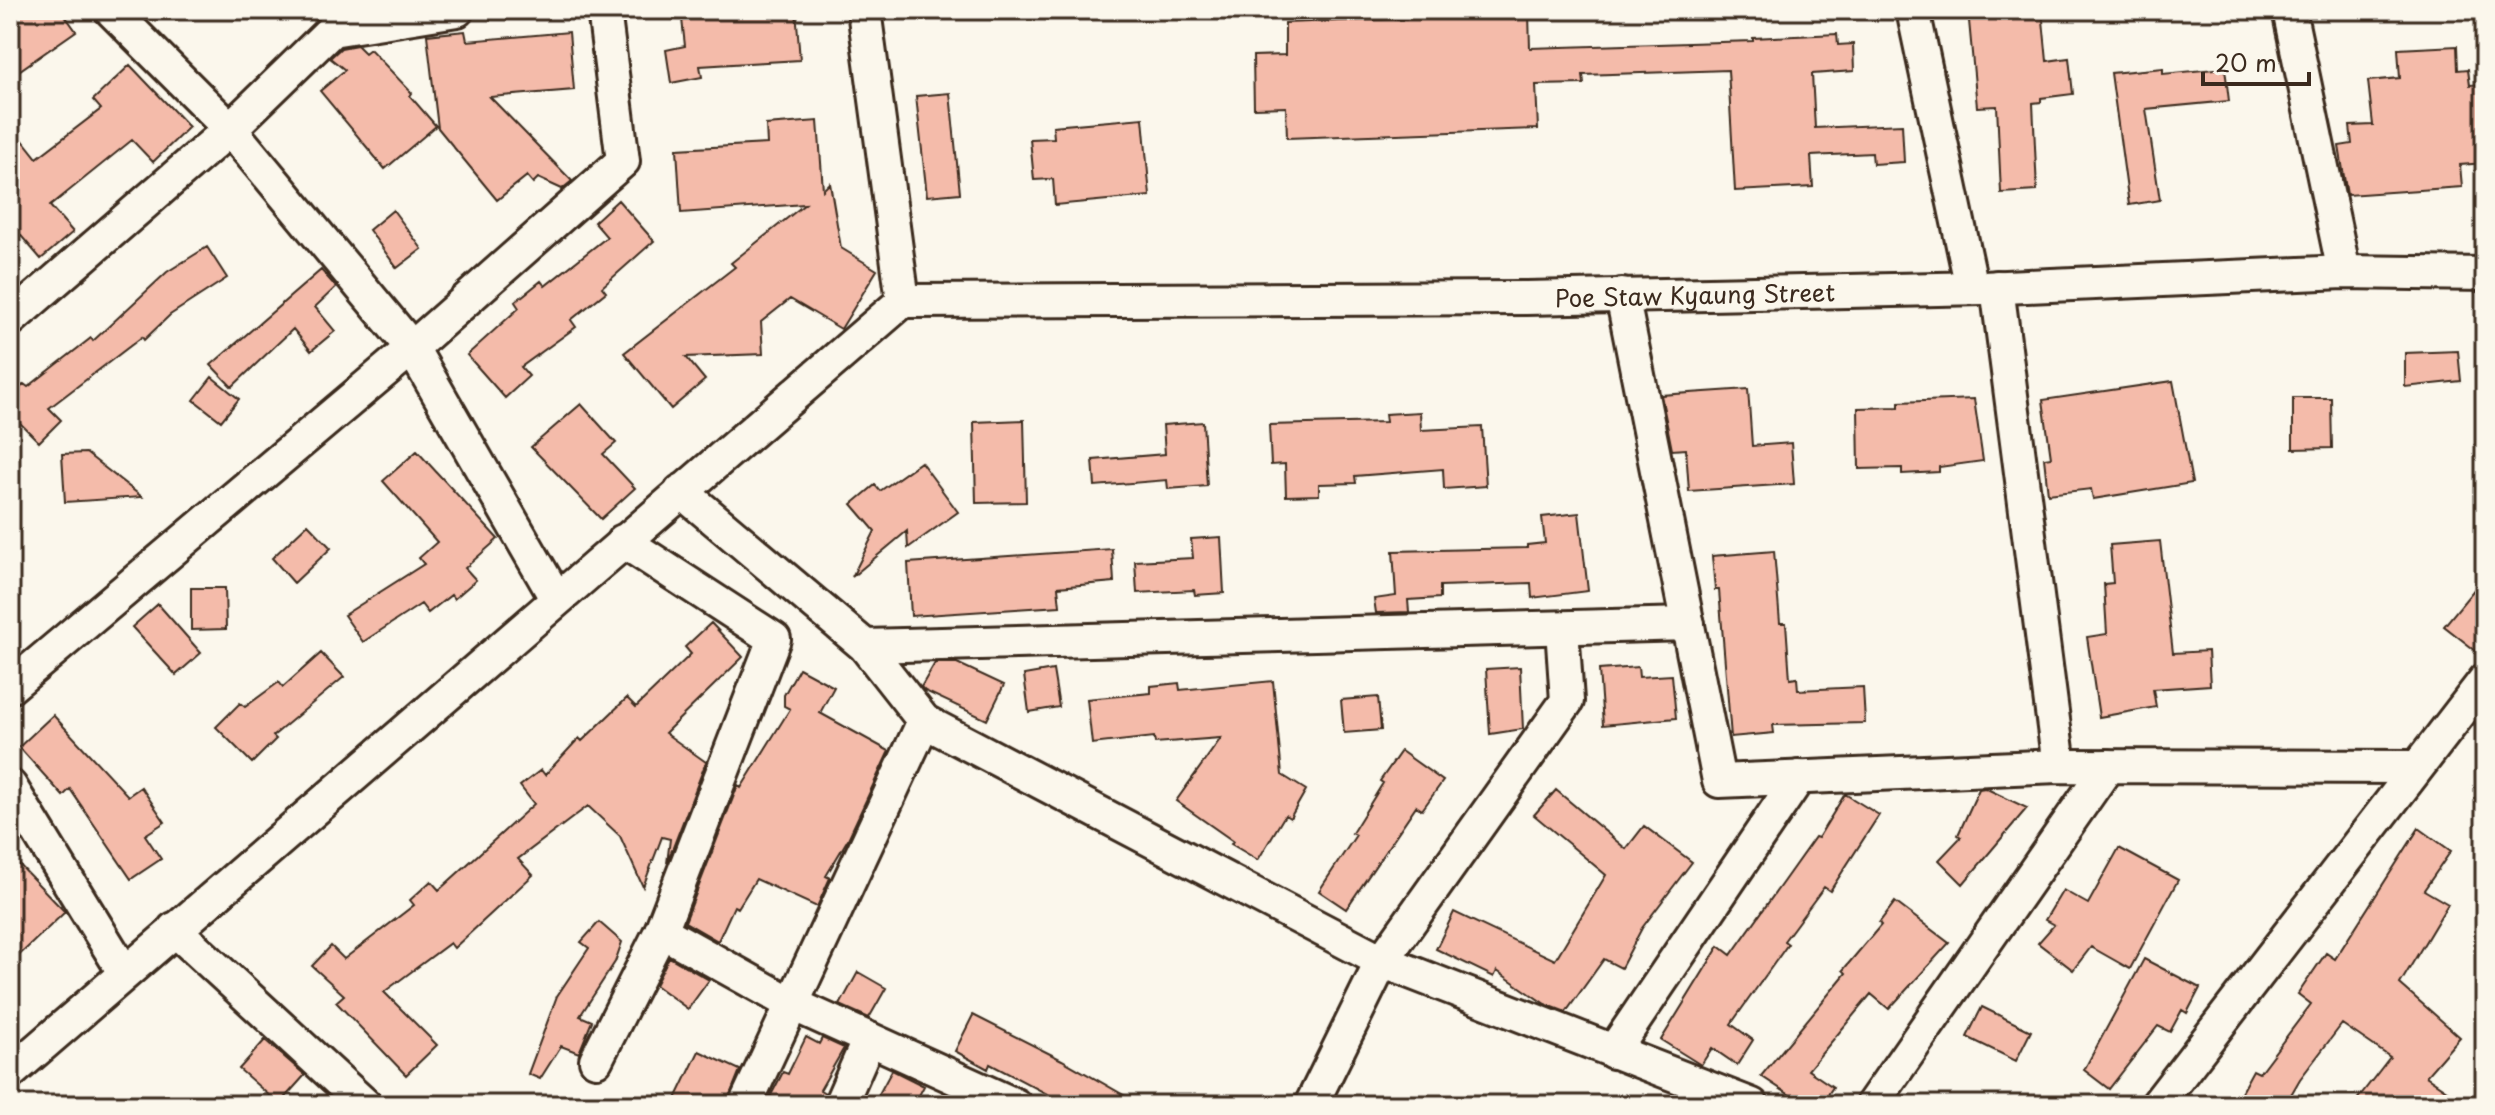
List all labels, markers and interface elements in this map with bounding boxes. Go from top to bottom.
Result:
scale bar [2203,36,2309,86]
text: 20 m [2215,44,2277,80]
street label: Poe Staw Kyaung Street [1554,273,1836,315]

